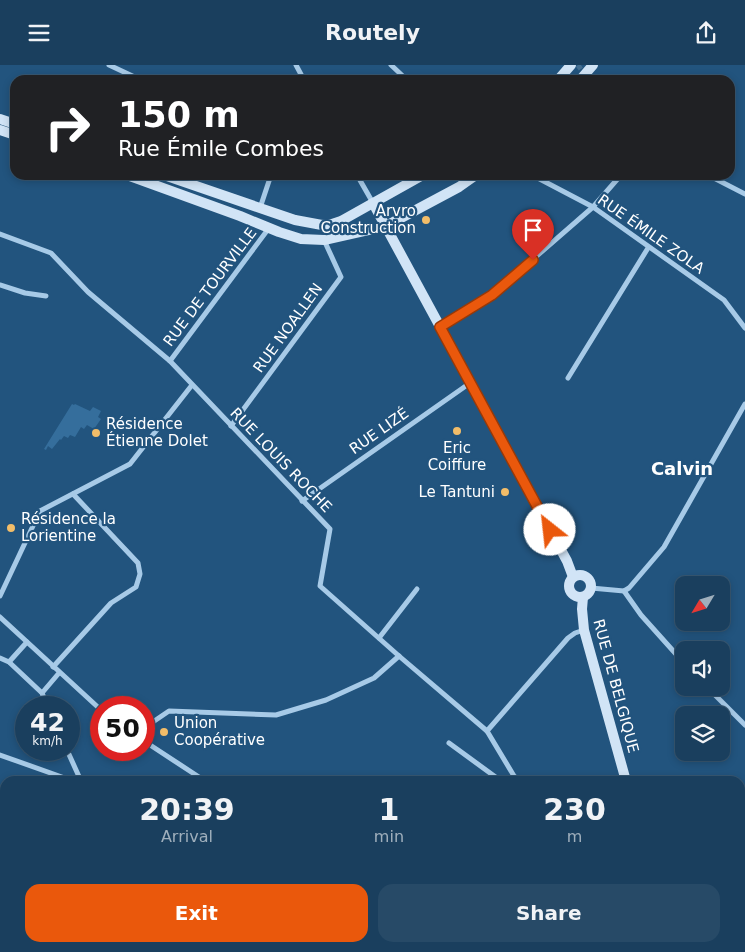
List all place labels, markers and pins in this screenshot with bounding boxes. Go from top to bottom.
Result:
place label: Arvro Construction [320,202,416,237]
pin [512,209,554,260]
marker: Arvro Construction [420,214,432,226]
place label: Résidence Étienne Dolet [106,415,208,450]
marker: Eric Coiffure [451,425,463,437]
marker: Résidence Étienne Dolet [90,427,102,439]
place label: Eric Coiffure [428,439,486,474]
place label: Le Tantuni [418,483,495,501]
marker: Le Tantuni [499,486,511,498]
place label: Résidence la Lorientine [21,510,116,545]
marker: Résidence la Lorientine [5,522,17,534]
place label: Union Coopérative [174,714,265,749]
marker: Union Coopérative [158,726,170,738]

